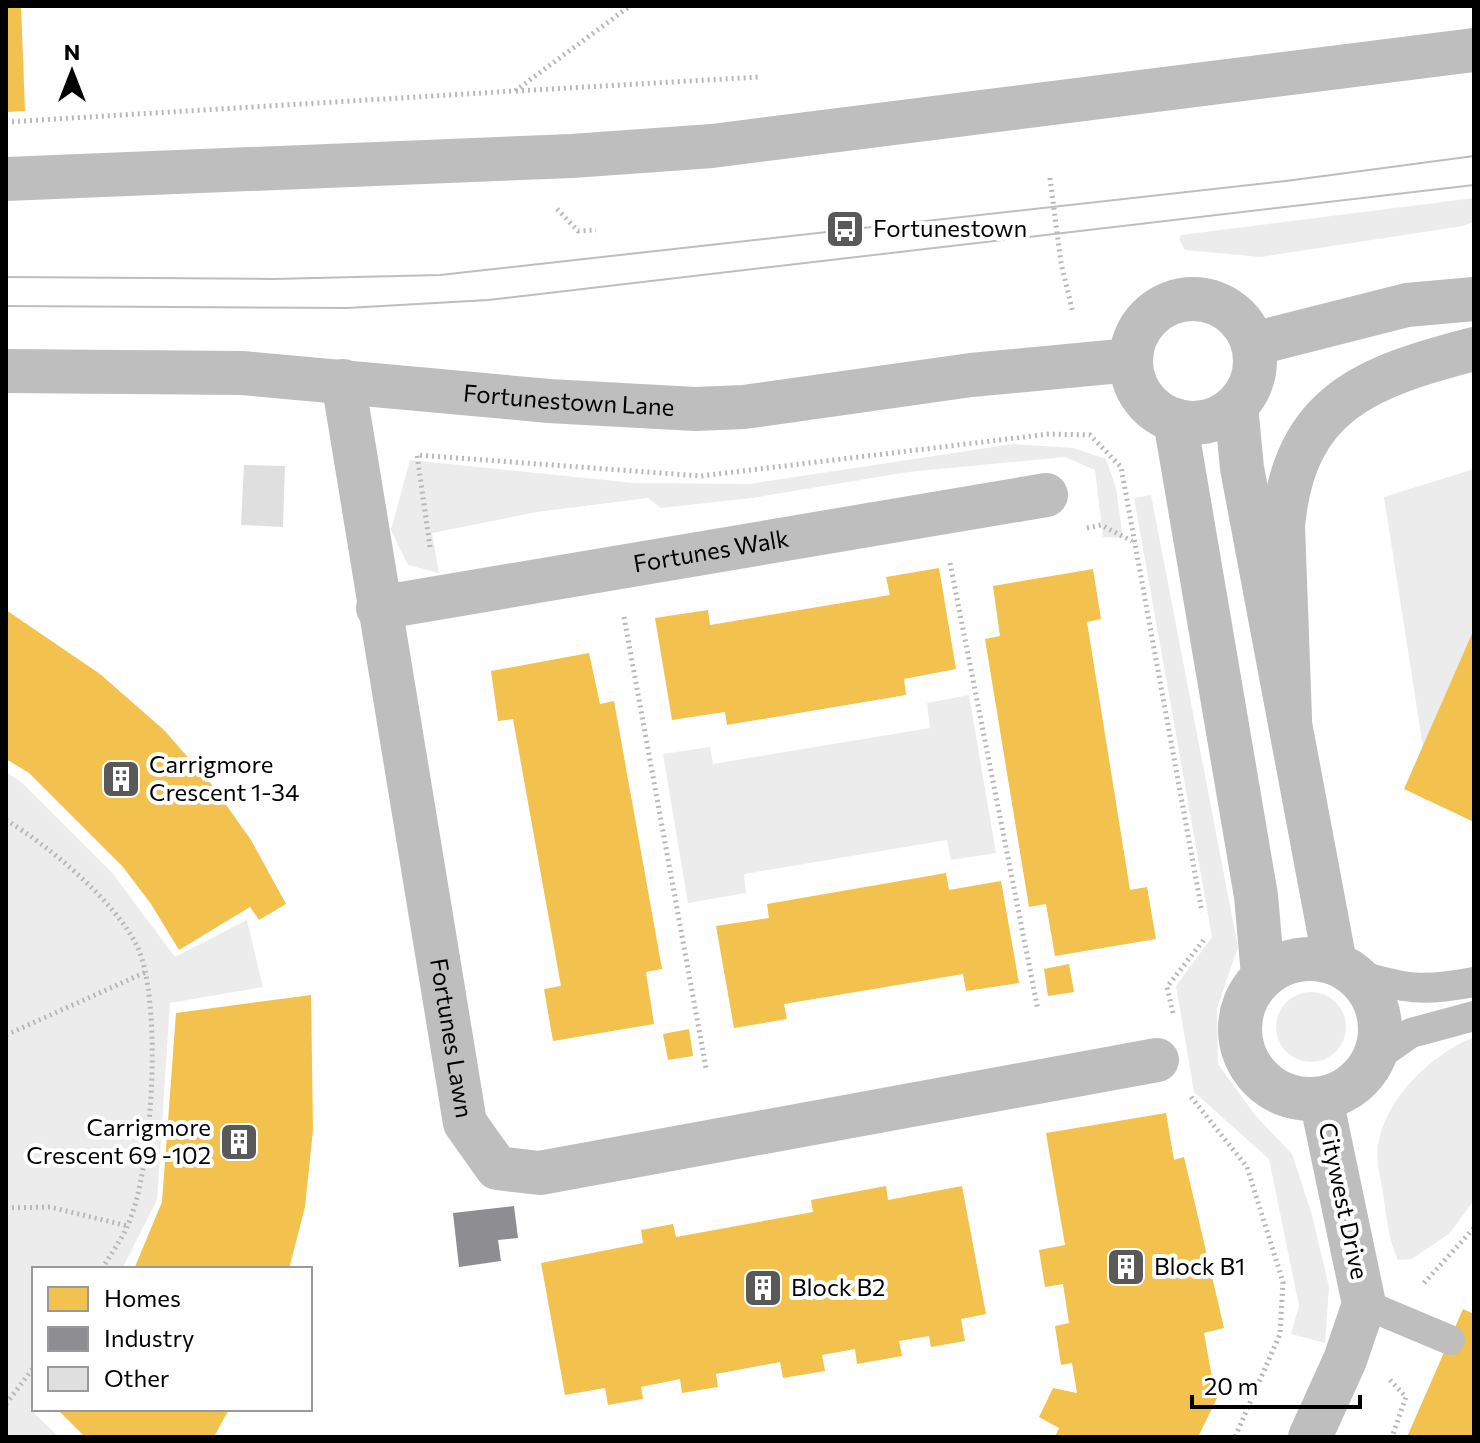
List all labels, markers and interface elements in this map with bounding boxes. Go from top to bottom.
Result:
north arrow [32,32,112,112]
text: N [64,38,80,65]
bus stop icon: Fortunestown [824,208,866,250]
place label: Fortunestown [873,213,1027,242]
street label: Fortunestown Lane [462,377,675,421]
street label: Fortunes Walk [631,523,791,578]
place label: Carrigmore Crescent 1-34 [149,749,299,806]
building icon: Carrigmore Crescent 1-34 [100,758,142,800]
street label: Fortunes Lawn [425,956,480,1120]
place label: Carrigmore Crescent 69 -102 [26,1112,211,1169]
street label: Citywest Drive [1314,1120,1375,1282]
building icon: Carrigmore Crescent 69 -102 [218,1121,260,1163]
building icon: Block B1 [1105,1246,1147,1288]
place label: Block B1 [1154,1251,1245,1280]
legend [32,1267,312,1411]
building icon: Block B2 [742,1267,784,1309]
place label: Block B2 [791,1272,885,1301]
text: Homes [104,1283,181,1312]
text: Industry [104,1323,194,1352]
scale bar [1192,1359,1360,1409]
text: Other [104,1363,170,1392]
text: 20 m [1204,1371,1258,1400]

